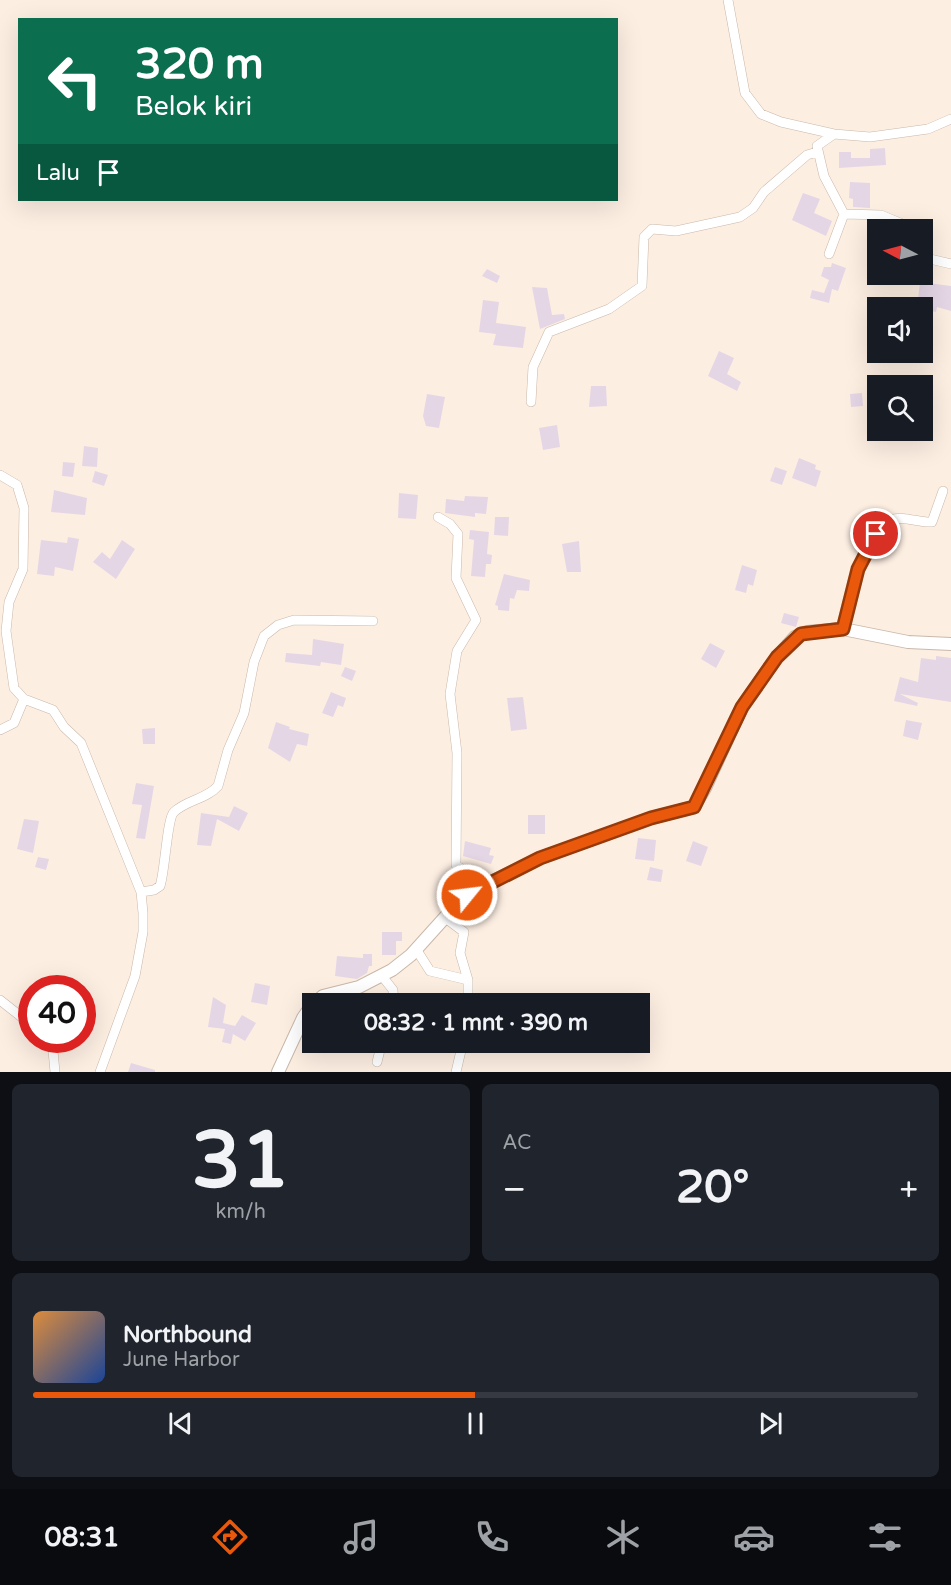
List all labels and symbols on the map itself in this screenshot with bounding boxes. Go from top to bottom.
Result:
north arrow [867,219,933,285]
pin [850,508,901,559]
position arrow [435,863,499,927]
speed limit sign: 40 [18,975,96,1053]

